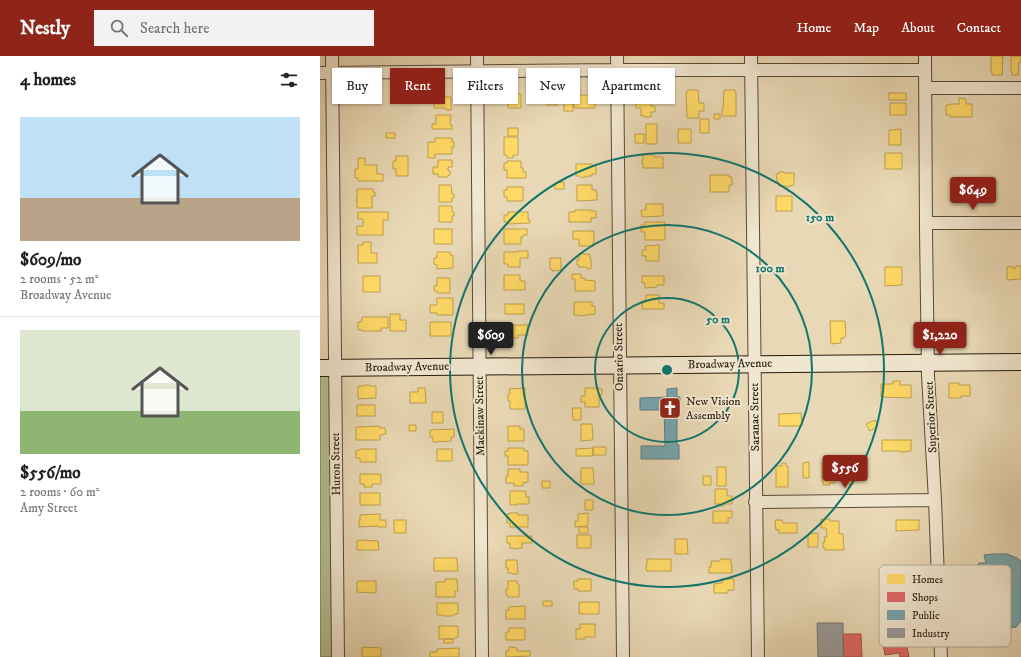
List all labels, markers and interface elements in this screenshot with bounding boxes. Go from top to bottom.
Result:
search box [94,10,374,46]
text: Nestly [20,17,70,40]
icon: search [108,17,130,39]
text: Search here [140,19,209,38]
text: Home [797,19,831,37]
text: Map [853,19,879,37]
text: About [901,19,935,37]
text: Contact [957,19,1001,37]
chip: Buy [332,68,382,104]
chip: Rent [390,68,445,104]
chip: Filters [453,68,518,104]
chip: New [526,68,580,104]
chip: Apartment [588,68,675,104]
text: 4 homes [20,69,76,91]
icon: filters [278,69,300,91]
icon: home [124,143,196,215]
pin: $649 [949,177,997,211]
text: $649 [959,182,987,198]
text: 150 m [806,210,834,225]
text: $609/mo [20,249,81,271]
text: 100 m [756,261,784,276]
text: 2 rooms · 52 m² [20,271,99,287]
text: Broadway Avenue [20,287,111,303]
text: 50 m [705,312,730,327]
pin: $609 [467,322,515,356]
pin: $1,220 [907,322,973,356]
street label: Ontario Street [611,323,627,391]
text: $609 [477,327,505,343]
text: $1,220 [922,327,958,343]
icon: home [124,356,196,428]
street label: Broadway Avenue [688,356,772,372]
street label: Broadway Avenue [365,359,449,375]
centre of rings [660,363,674,377]
street label: Mackinaw Street [472,376,488,456]
street label: Superior Street [922,381,940,453]
street label: Saranac Street [747,383,763,451]
place label: New Vision Assembly [686,394,741,423]
church icon: New Vision Assembly [657,395,683,421]
street label: Huron Street [328,432,344,496]
pin: $556 [821,455,869,489]
text: $556 [832,460,858,476]
text: $556/mo [20,462,81,484]
text: 2 rooms · 60 m² [20,484,100,500]
text: Amy Street [20,500,78,516]
legend [879,565,1011,647]
text: Homes [912,573,943,587]
text: Shops [912,591,938,605]
text: Public [912,609,940,623]
text: Industry [912,627,950,641]

